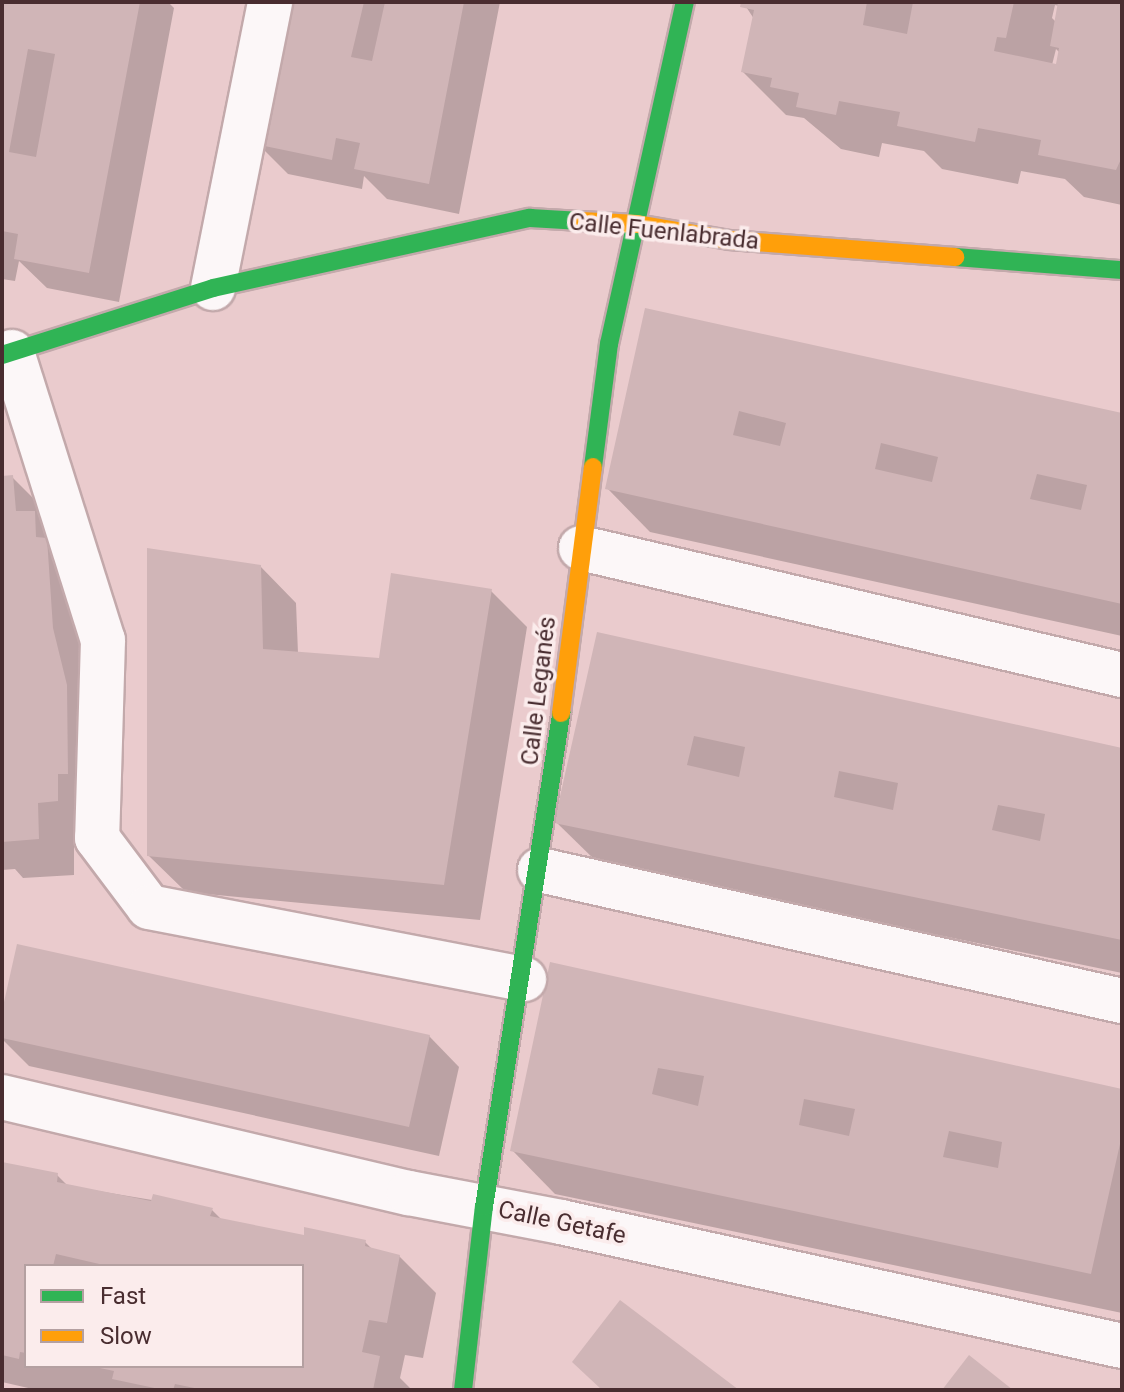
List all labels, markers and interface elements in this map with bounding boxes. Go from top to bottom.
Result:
street label: Calle Fuenlabrada [568,208,760,256]
street label: Calle Leganés [516,615,562,767]
street label: Calle Getafe [496,1195,628,1251]
legend [24,1264,304,1368]
text: Fast [100,1282,146,1310]
text: Slow [100,1322,152,1350]

